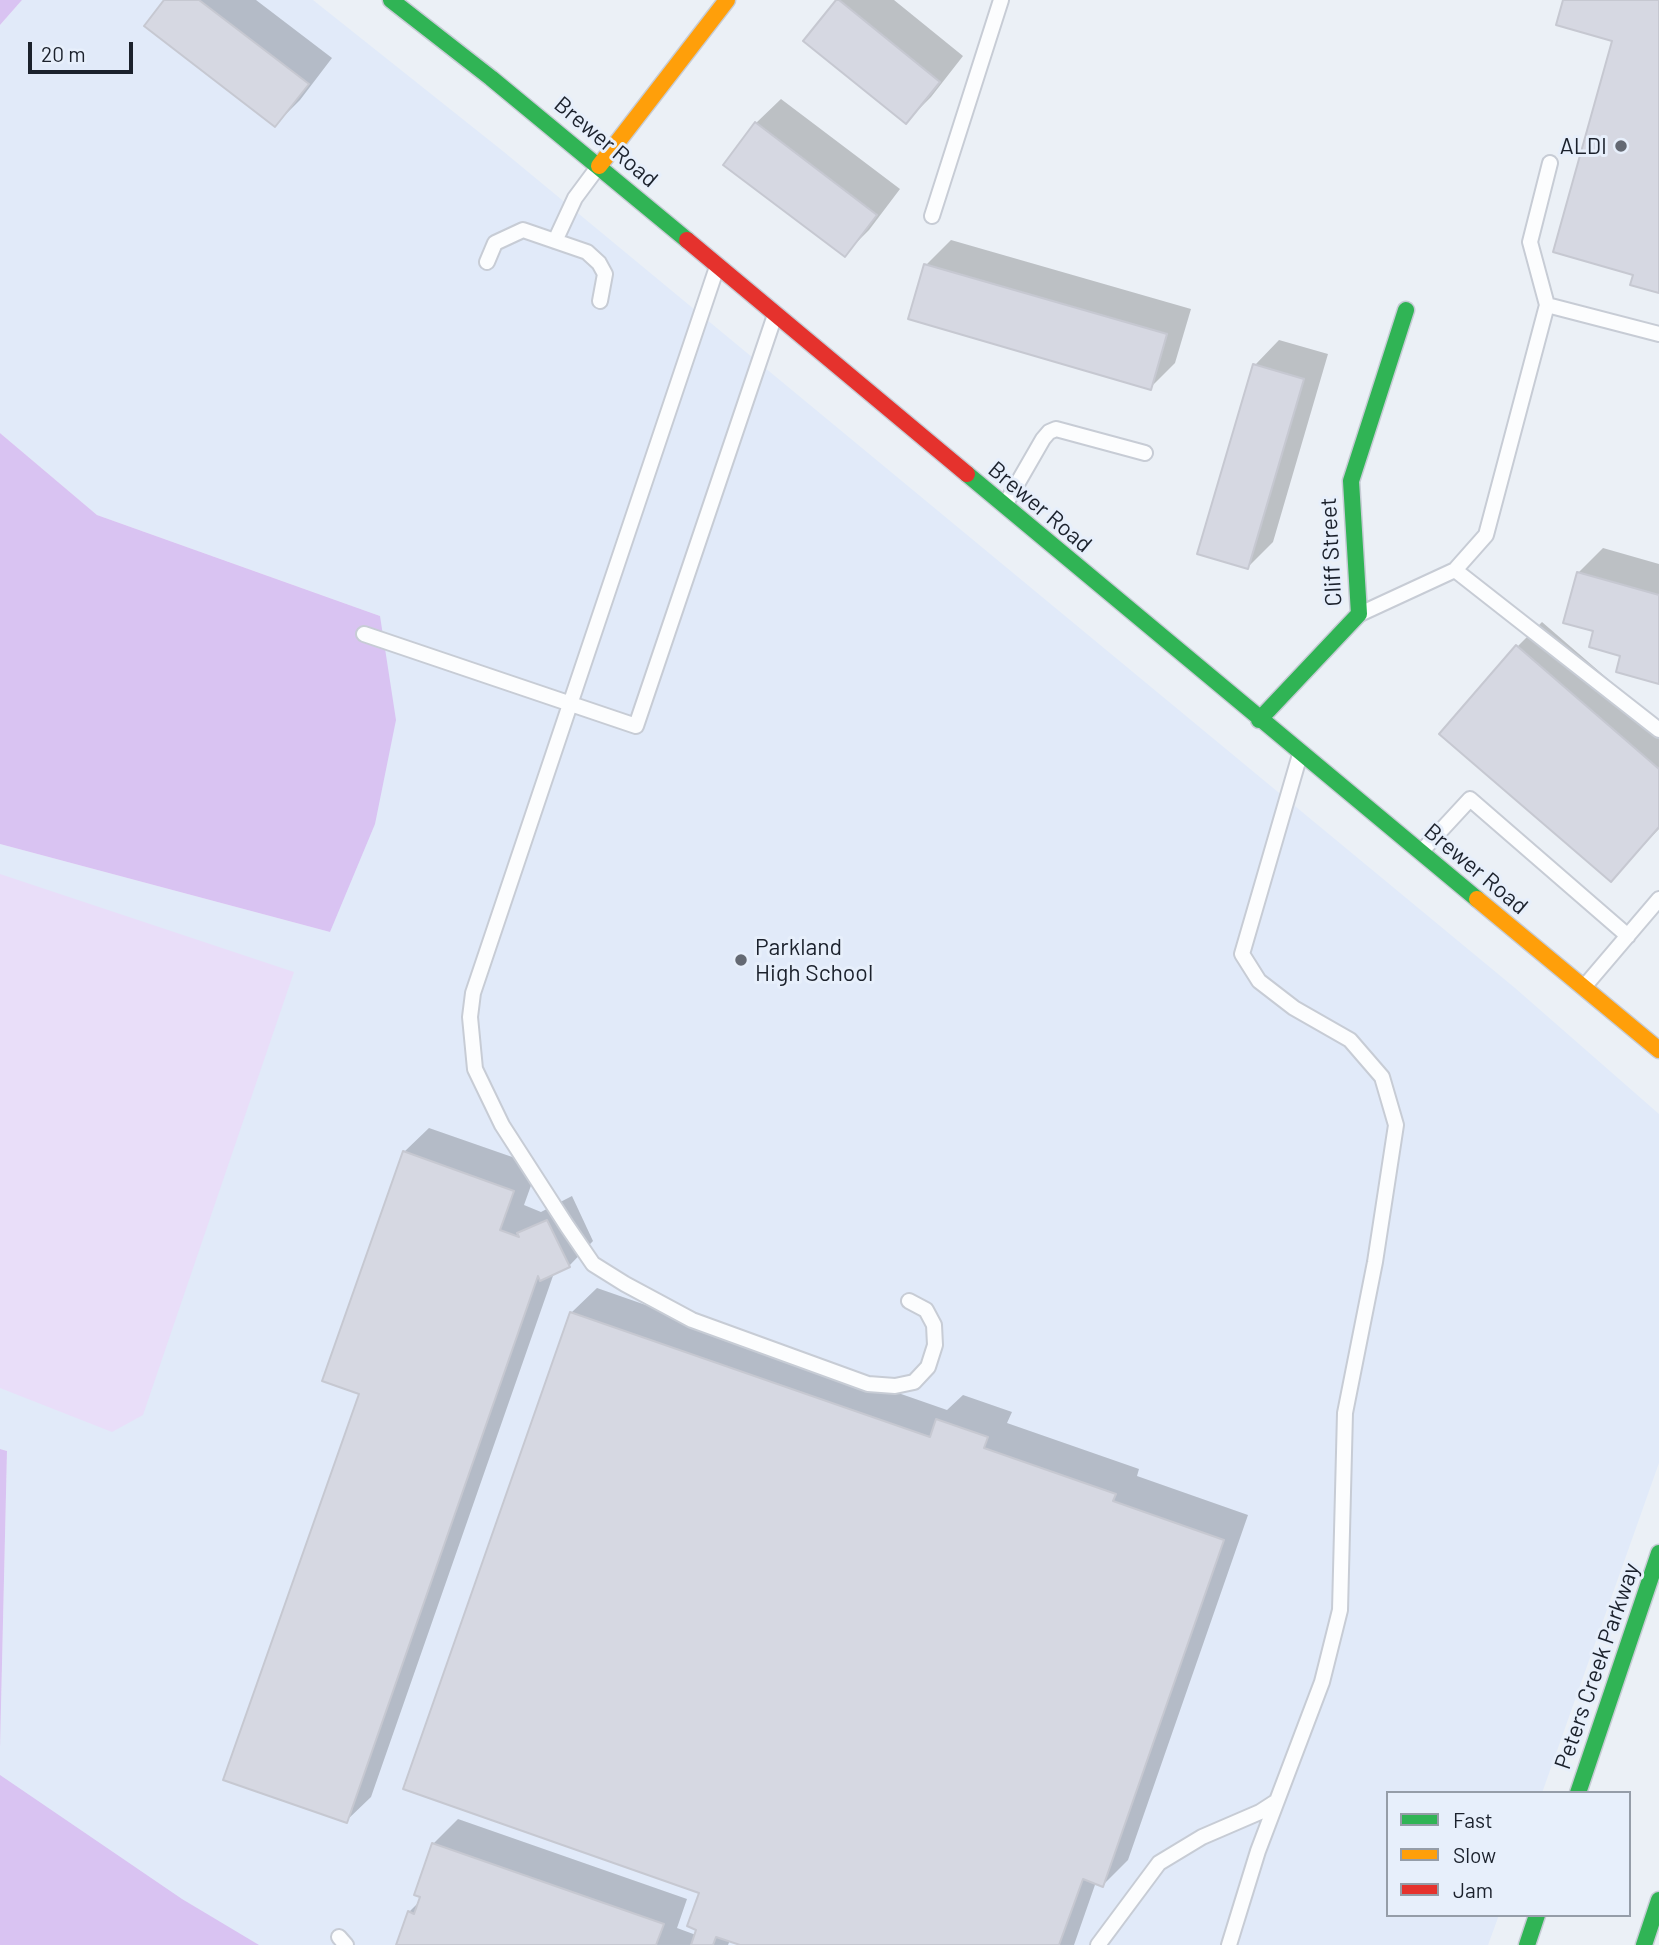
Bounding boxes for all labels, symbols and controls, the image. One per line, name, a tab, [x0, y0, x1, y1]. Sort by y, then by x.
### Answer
scale bar	[32, 28, 136, 72]
text: 20 m	[41, 41, 86, 66]
street label: Brewer Road	[549, 91, 663, 193]
place label: ALDI	[1560, 132, 1607, 160]
marker: ALDI	[1613, 138, 1629, 154]
street label: Brewer Road	[983, 456, 1097, 558]
street label: Cliff Street	[1314, 497, 1348, 607]
street label: Brewer Road	[1419, 818, 1533, 920]
place label: Parkland High School	[755, 933, 873, 987]
marker: Parkland High School	[733, 952, 749, 968]
street label: Peters Creek Parkway	[1549, 1559, 1645, 1773]
legend	[1386, 1791, 1631, 1917]
text: Fast	[1453, 1807, 1493, 1832]
text: Slow	[1453, 1842, 1496, 1867]
text: Jam	[1453, 1877, 1493, 1902]

